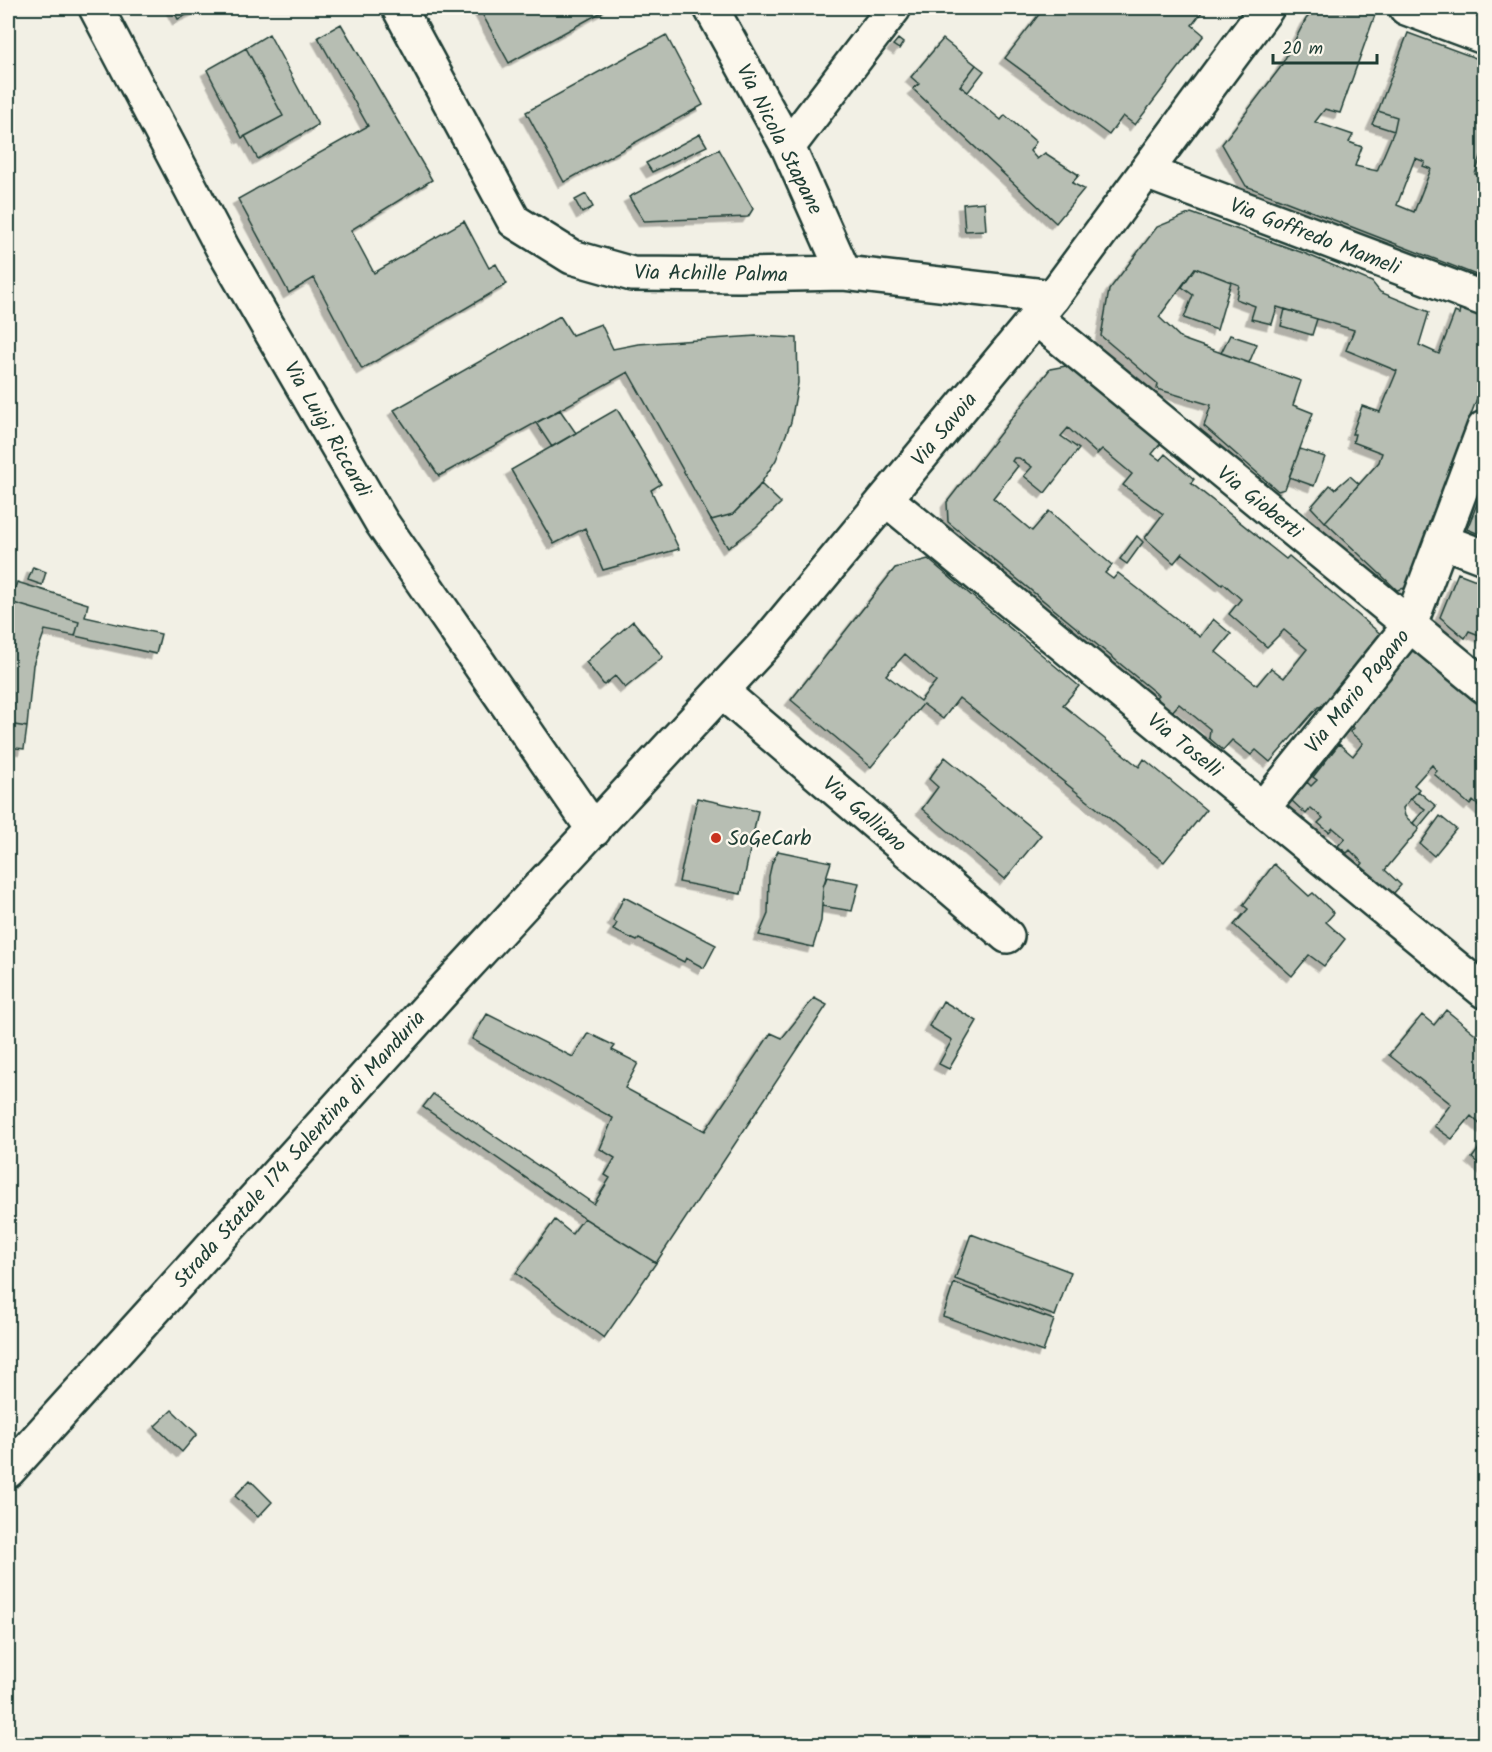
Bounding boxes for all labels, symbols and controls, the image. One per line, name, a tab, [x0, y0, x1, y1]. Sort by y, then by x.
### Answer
scale bar	[1273, 27, 1376, 65]
text: 20 m	[1282, 35, 1323, 64]
street label: Via Nicola Stapane	[726, 58, 831, 221]
street label: Via Goffredo Mameli	[1224, 190, 1405, 285]
street label: Via Achille Palma	[634, 257, 788, 292]
street label: Via Luigi Riccardi	[274, 355, 380, 505]
street label: Via Savoia	[904, 385, 986, 475]
street label: Via Gioberti	[1209, 458, 1310, 549]
street label: Via Mario Pagano	[1297, 622, 1419, 762]
street label: Via Toselli	[1139, 705, 1230, 788]
street label: Via Galliano	[814, 769, 914, 861]
place label: SoGeCarb	[728, 823, 811, 856]
marker: SoGeCarb	[709, 831, 723, 845]
street label: Strada Statale 174 Salentina di Manduria	[166, 1004, 434, 1296]

